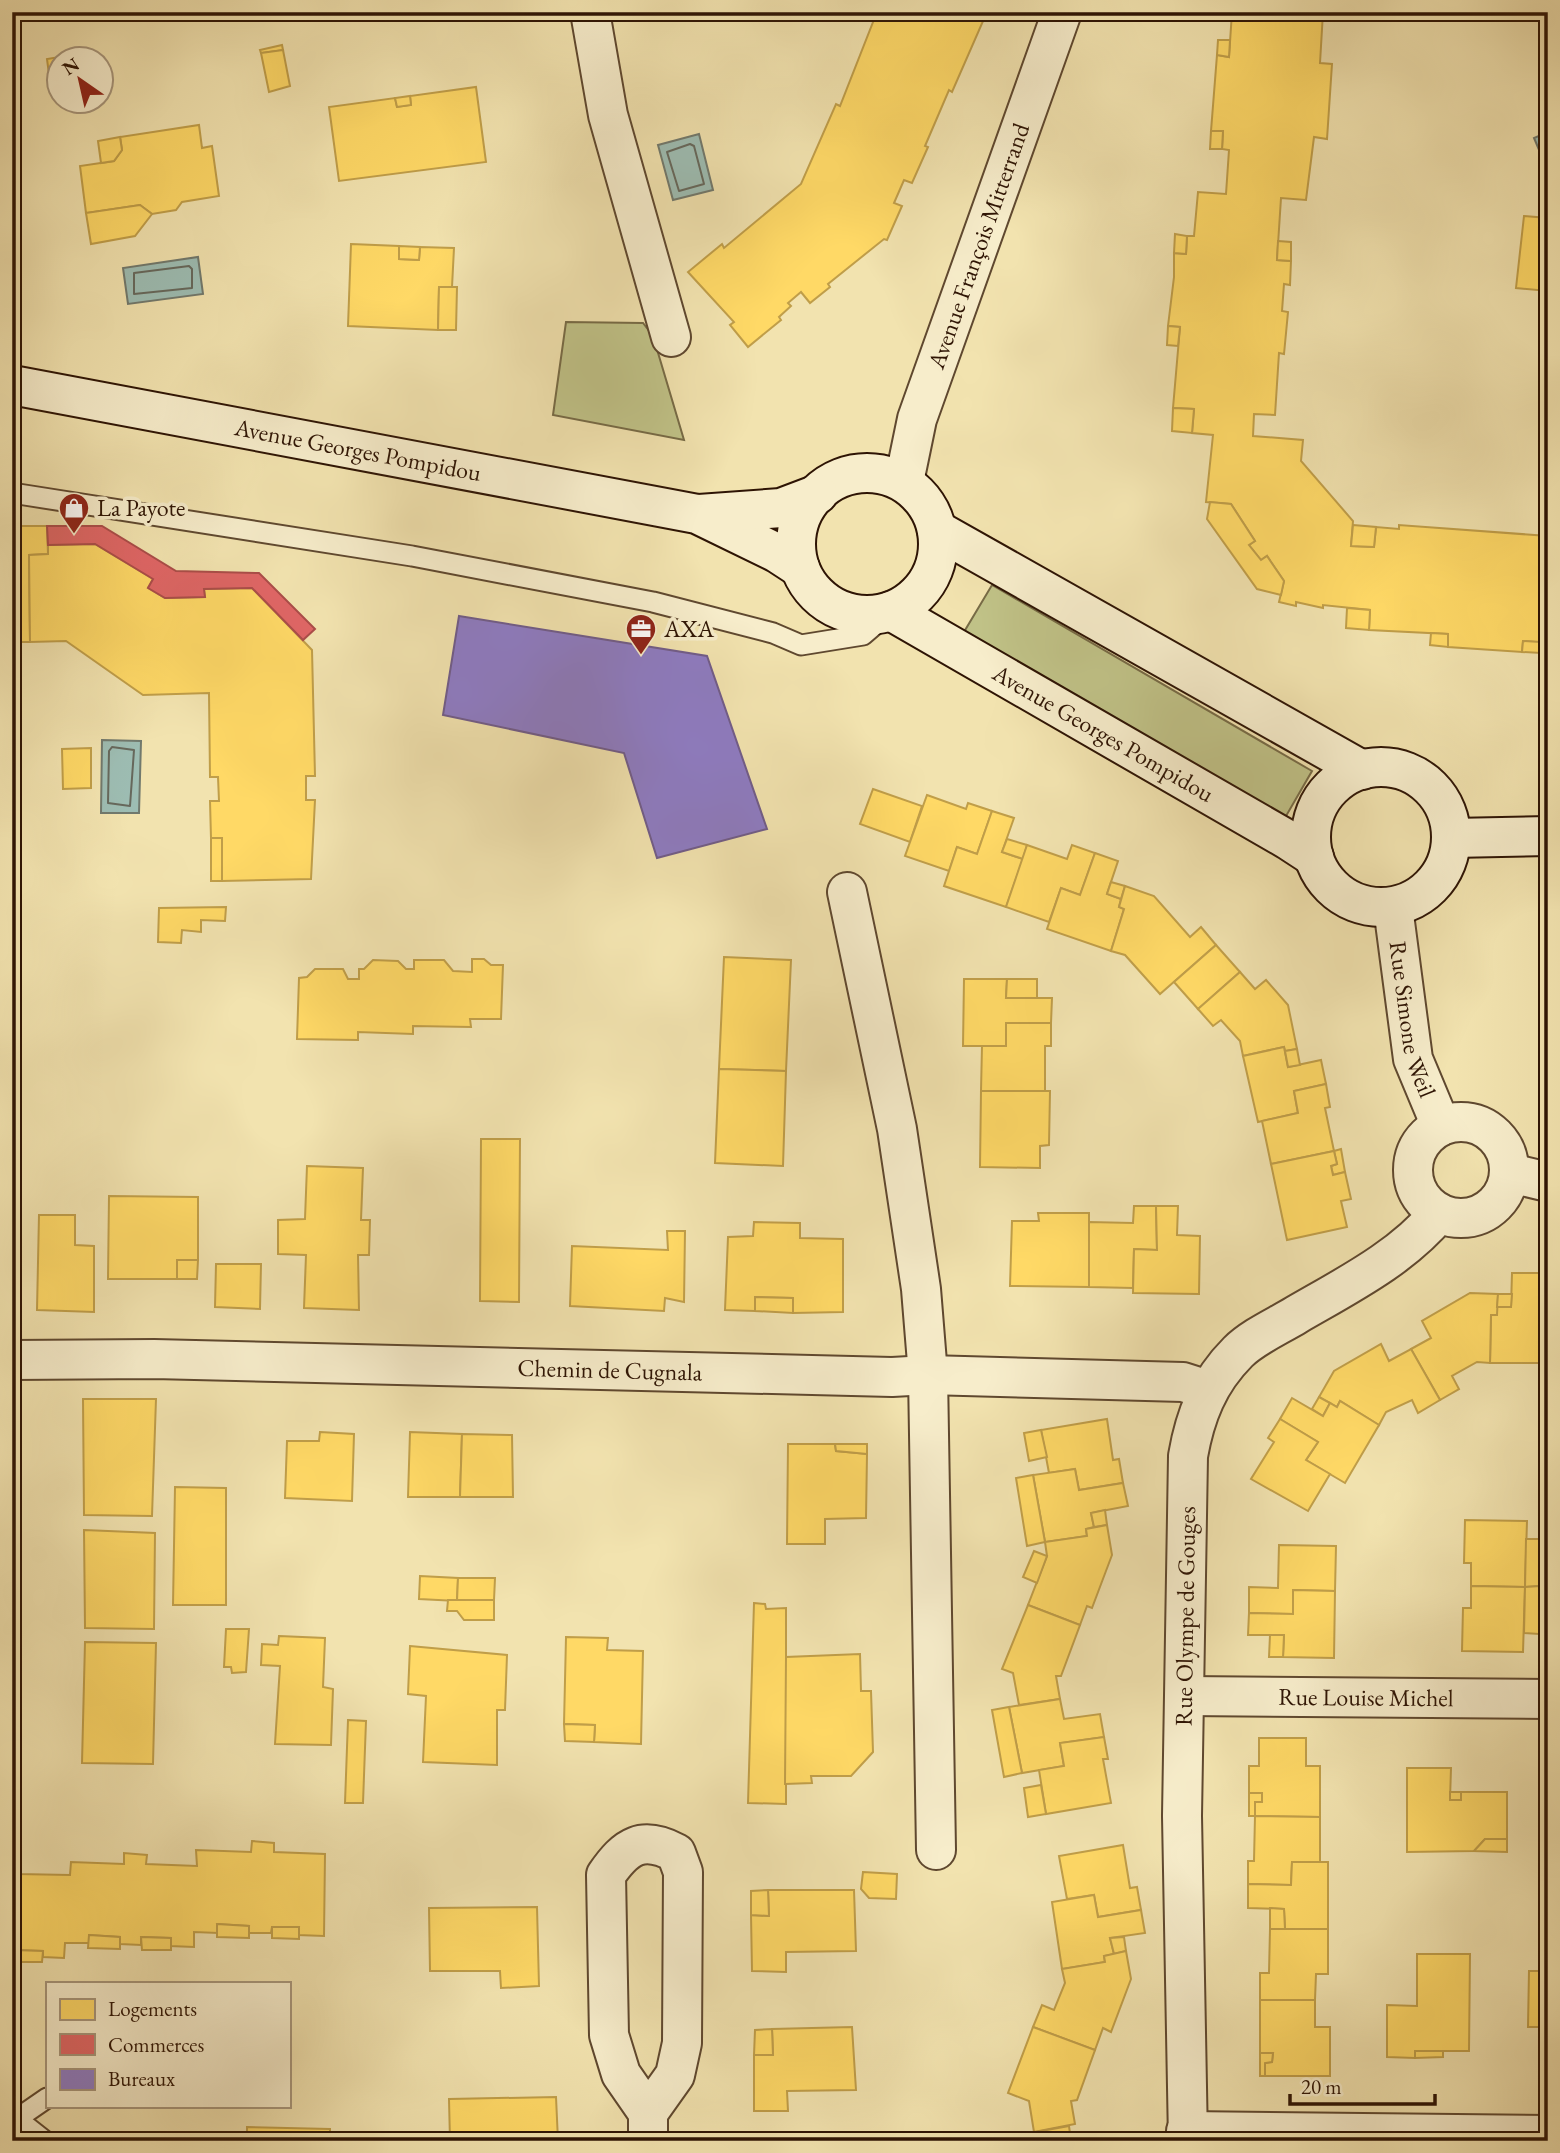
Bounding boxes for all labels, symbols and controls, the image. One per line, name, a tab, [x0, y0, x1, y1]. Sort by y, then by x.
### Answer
north arrow	[46, 46, 116, 116]
text: N	[57, 51, 85, 81]
street label: Avenue François Mitterrand	[920, 118, 1036, 374]
street label: Avenue Georges Pompidou	[231, 411, 484, 488]
shop icon: La Payote	[57, 491, 91, 535]
place label: La Payote	[97, 492, 185, 523]
office icon: AXA	[624, 612, 658, 656]
place label: AXA	[663, 613, 715, 644]
street label: Avenue Georges Pompidou	[986, 656, 1220, 809]
street label: Rue Simone Weil	[1383, 939, 1443, 1102]
street label: Chemin de Cugnala	[517, 1352, 703, 1387]
street label: Rue Olympe de Gouges	[1168, 1506, 1202, 1726]
street label: Rue Louise Michel	[1278, 1681, 1454, 1713]
legend	[46, 1982, 290, 2108]
text: Logements	[108, 1995, 197, 2022]
text: Commerces	[108, 2031, 205, 2058]
scale bar	[1290, 2062, 1436, 2106]
text: Bureaux	[108, 2065, 175, 2092]
text: 20 m	[1301, 2073, 1342, 2100]

